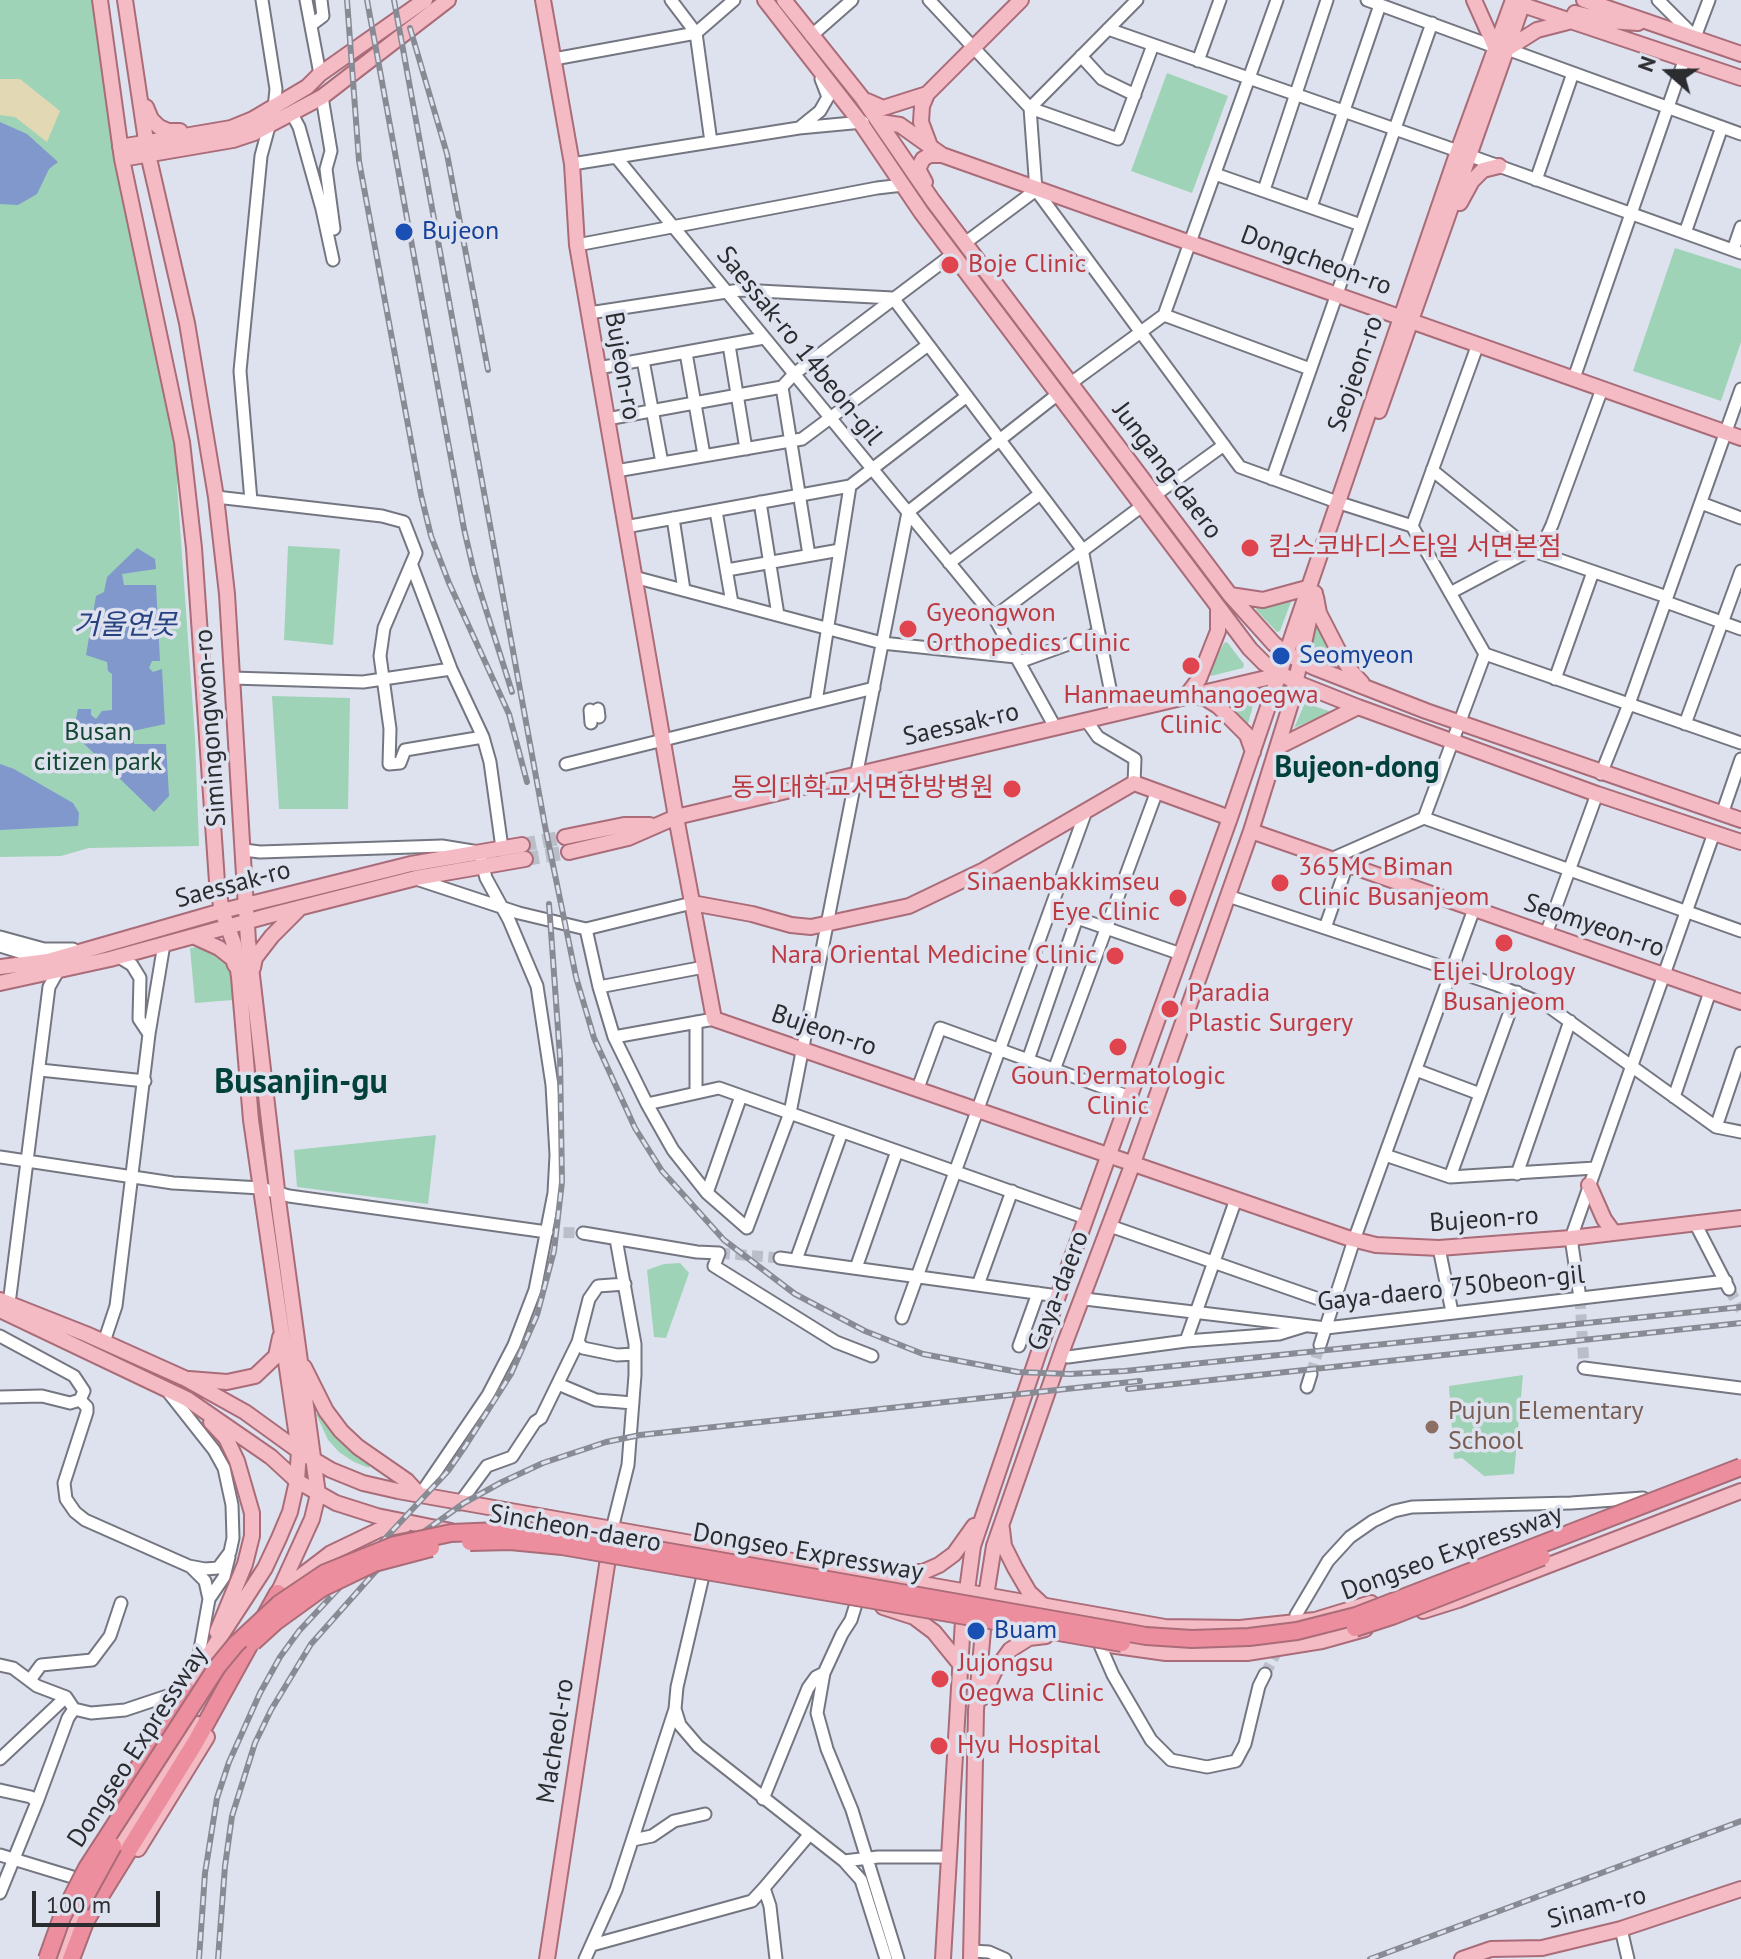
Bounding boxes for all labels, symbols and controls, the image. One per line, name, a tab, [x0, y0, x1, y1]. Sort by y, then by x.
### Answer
north arrow	[1629, 32, 1709, 112]
text: N	[1631, 52, 1662, 75]
place label: Bujeon	[422, 216, 499, 248]
street label: Dongcheon-ro	[1236, 219, 1396, 303]
marker: Bujeon	[393, 221, 415, 243]
street label: Saessak-ro 14beon-gil	[709, 240, 889, 452]
place label: Boje Clinic	[968, 249, 1087, 281]
marker: Boje Clinic	[939, 254, 961, 276]
street label: Bujeon-ro	[597, 309, 647, 423]
street label: Seojeon-ro	[1322, 312, 1390, 436]
street label: Jungang-daero	[1105, 396, 1229, 546]
place label: 킴스코바디스타일 서면본점	[1268, 532, 1562, 564]
marker: 킴스코바디스타일 서면본점	[1239, 537, 1261, 559]
place label: Gyeongwon Orthopedics Clinic	[926, 598, 1131, 660]
water label: 거울연못	[73, 609, 177, 643]
marker: Gyeongwon Orthopedics Clinic	[897, 618, 919, 640]
street label: Simingongwon-ro	[189, 628, 233, 828]
place label: Seomyeon	[1299, 640, 1414, 672]
marker: Seomyeon	[1270, 645, 1292, 667]
marker: Hanmaeumhangoegwa Clinic	[1180, 655, 1202, 677]
place label: Hanmaeumhangoegwa Clinic	[1063, 680, 1319, 742]
street label: Saessak-ro	[900, 697, 1022, 753]
park label: Busan citizen park	[34, 717, 162, 778]
district label: Bujeon-dong	[1275, 750, 1439, 786]
place label: 동의대학교서면한방병원	[731, 773, 994, 805]
marker: 동의대학교서면한방병원	[1001, 778, 1023, 800]
place label: 365MC Biman Clinic Busanjeom	[1298, 852, 1489, 914]
street label: Saessak-ro	[172, 855, 294, 915]
place label: Sinaenbakkimseu Eye Clinic	[967, 867, 1160, 928]
marker: 365MC Biman Clinic Busanjeom	[1269, 872, 1291, 894]
marker: Sinaenbakkimseu Eye Clinic	[1167, 887, 1189, 909]
street label: Seomyeon-ro	[1520, 887, 1668, 965]
marker: Eljei Urology Busanjeom	[1493, 932, 1515, 954]
place label: Nara Oriental Medicine Clinic	[771, 940, 1097, 972]
marker: Nara Oriental Medicine Clinic	[1104, 945, 1126, 967]
place label: Eljei Urology Busanjeom	[1433, 957, 1575, 1018]
place label: Paradia Plastic Surgery	[1188, 978, 1353, 1040]
street label: Bujeon-ro	[767, 998, 881, 1064]
marker: Paradia Plastic Surgery	[1159, 998, 1181, 1020]
marker: Goun Dermatologic Clinic	[1107, 1036, 1129, 1058]
place label: Goun Dermatologic Clinic	[1011, 1061, 1225, 1122]
district label: Busanjin-gu	[214, 1063, 388, 1103]
street label: Bujeon-ro	[1428, 1201, 1540, 1239]
street label: Gaya-daero	[1022, 1227, 1096, 1355]
street label: Gaya-daero 750beon-gil	[1316, 1259, 1586, 1319]
place label: Pujun Elementary School	[1448, 1396, 1644, 1458]
marker: Pujun Elementary School	[1423, 1418, 1441, 1436]
street label: Dongseo Expressway	[1337, 1498, 1567, 1608]
street label: Sincheon-daero	[486, 1499, 664, 1559]
street label: Dongseo Expressway	[690, 1517, 926, 1589]
place label: Buam	[994, 1615, 1057, 1647]
marker: Buam	[965, 1620, 987, 1642]
street label: Dongseo Expressway	[61, 1641, 215, 1853]
place label: Jujongsu Oegwa Clinic	[958, 1648, 1104, 1710]
marker: Jujongsu Oegwa Clinic	[929, 1668, 951, 1690]
street label: Macheol-ro	[531, 1676, 581, 1806]
place label: Hyu Hospital	[957, 1730, 1100, 1762]
marker: Hyu Hospital	[928, 1735, 950, 1757]
scale bar	[36, 1875, 164, 1925]
street label: Sinam-ro	[1544, 1880, 1650, 1936]
text: 100 m	[46, 1889, 111, 1920]

